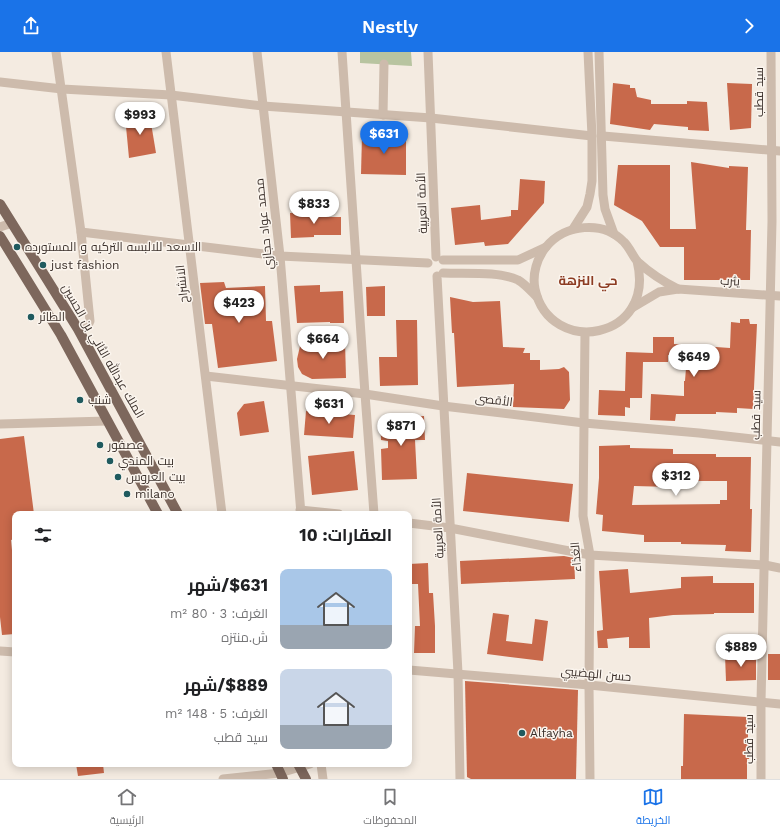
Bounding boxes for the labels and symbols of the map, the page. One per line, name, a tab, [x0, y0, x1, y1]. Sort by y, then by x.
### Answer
street label: سيد قطب	[752, 67, 766, 117]
pin: $993	[116, 102, 164, 136]
pin: $631	[360, 121, 408, 155]
street label: الأمة العربية	[414, 172, 430, 234]
street label: محمد عواد حجازي	[252, 177, 279, 271]
pin: $833	[290, 191, 338, 225]
place label: الاسعد للالبسه التركيه و المستورده	[25, 240, 201, 254]
marker: الاسعد للالبسه التركيه و المستورده	[12, 242, 22, 252]
place label: just fashion	[50, 258, 120, 272]
marker: just fashion	[38, 260, 48, 270]
street label: الانشراح	[173, 264, 192, 304]
district label: حي النزهة	[558, 273, 618, 292]
street label: يثرب	[720, 273, 741, 289]
street label: الملك عبدالله الثاني بن الحسين	[56, 281, 148, 422]
pin: $423	[215, 290, 263, 324]
place label: الطائر	[38, 310, 65, 324]
marker: الطائر	[26, 312, 36, 322]
pin: $664	[299, 326, 347, 360]
pin: $649	[670, 344, 718, 378]
street label: سيد قطب	[749, 390, 763, 440]
pin: $631	[305, 391, 353, 425]
street label: الأقصى	[474, 391, 514, 409]
place label: شنب	[88, 393, 111, 407]
marker: شنب	[75, 395, 85, 405]
pin: $871	[377, 413, 425, 447]
place label: عصفور	[107, 438, 143, 452]
marker: عصفور	[95, 440, 105, 450]
place label: بيت المندي	[118, 454, 174, 471]
marker: بيت المندي	[105, 456, 115, 466]
pin: $312	[652, 463, 700, 497]
place label: بيت العروس	[126, 470, 185, 484]
marker: بيت العروس	[113, 472, 123, 482]
place label: milano	[135, 487, 175, 501]
marker: milano	[122, 489, 132, 499]
street label: الأمة العربية	[429, 497, 447, 559]
street label: الغذاء	[568, 541, 584, 573]
pin: $889	[717, 634, 765, 668]
street label: حسن الهضيبي	[560, 664, 632, 687]
street label: سيد قطب	[742, 714, 756, 764]
place label: Alfayha	[530, 726, 573, 740]
marker: Alfayha	[517, 728, 527, 738]

